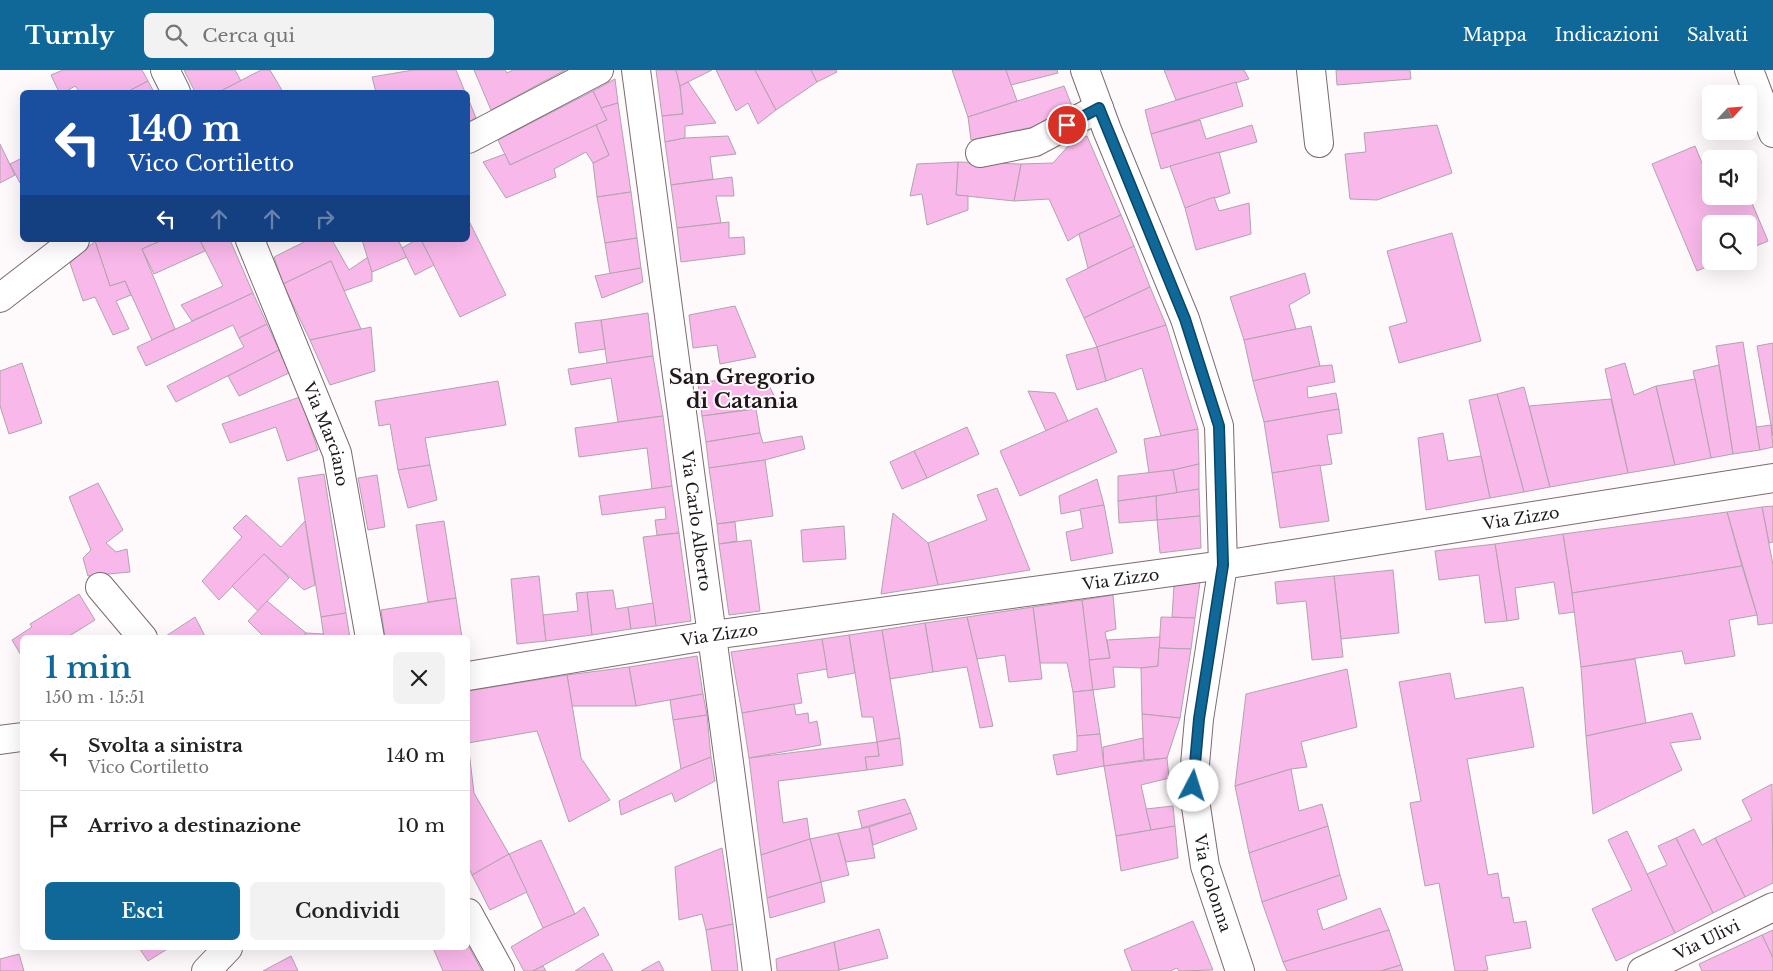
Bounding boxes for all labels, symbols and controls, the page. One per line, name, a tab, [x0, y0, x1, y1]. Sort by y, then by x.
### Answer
search box	[144, 13, 494, 58]
text: Turnly	[25, 21, 114, 50]
icon: search	[162, 21, 190, 49]
text: Cerca qui	[202, 24, 295, 47]
text: Mappa	[1463, 24, 1527, 46]
text: Indicazioni	[1555, 24, 1659, 46]
text: Salvati	[1687, 24, 1748, 46]
north arrow	[1702, 85, 1758, 140]
map controls	[1702, 85, 1757, 270]
pin	[1046, 104, 1088, 146]
text: 140 m	[128, 107, 241, 150]
icon: left	[45, 110, 110, 175]
icon: arrive	[1053, 111, 1081, 139]
text: Vico Cortiletto	[128, 150, 294, 177]
button: sound	[1702, 150, 1757, 205]
icon: left	[152, 205, 180, 233]
icon: ahead	[205, 205, 233, 233]
icon: ahead	[258, 205, 286, 233]
icon: right	[311, 205, 339, 233]
button: search	[1702, 215, 1757, 270]
district label: San Gregorio di Catania	[669, 364, 815, 414]
street label: Via Marciano	[299, 378, 353, 488]
street label: Via Carlo Alberto	[677, 448, 716, 592]
street label: Via Zizzo	[1480, 502, 1561, 534]
street label: Via Zizzo	[1080, 564, 1160, 594]
street label: Via Zizzo	[679, 619, 759, 650]
text: 1 min	[45, 649, 131, 686]
button: close	[393, 652, 445, 704]
text: 150 m · 15:51	[45, 687, 145, 707]
text: Svolta a sinistra	[88, 734, 243, 757]
icon: left	[45, 742, 73, 770]
text: 140 m	[386, 744, 445, 767]
text: Vico Cortiletto	[88, 757, 209, 777]
position arrow	[1166, 759, 1218, 811]
icon: arrive	[45, 812, 73, 840]
text: Arrivo a destinazione	[88, 814, 301, 837]
text: 10 m	[397, 814, 445, 837]
street label: Via Colonna	[1190, 832, 1236, 935]
button: Esci	[45, 882, 240, 940]
button: Condividi	[250, 882, 445, 940]
street label: Via Ulivi	[1670, 915, 1743, 964]

